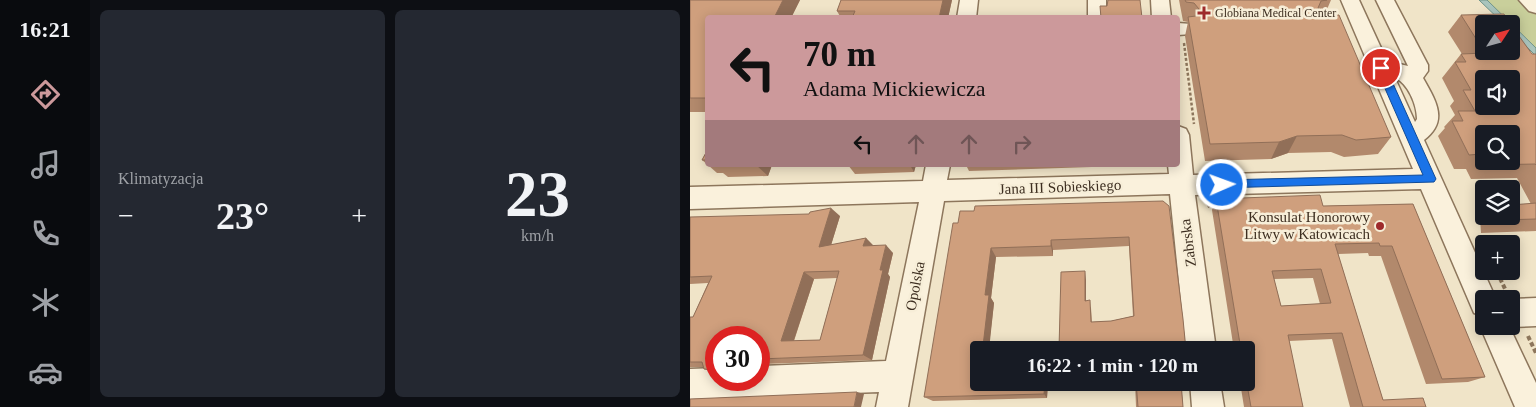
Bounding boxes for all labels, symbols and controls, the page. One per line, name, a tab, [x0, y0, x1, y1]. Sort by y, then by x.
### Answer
marker: Globiana Medical Center	[1197, 6, 1211, 20]
place label: Globiana Medical Center	[1215, 6, 1336, 20]
north arrow	[1475, 15, 1520, 60]
map controls	[1475, 15, 1520, 335]
text: 16:21	[19, 17, 71, 42]
icon: left	[720, 35, 785, 100]
text: 70 m	[803, 35, 876, 74]
pin	[1360, 47, 1402, 89]
icon: arrive	[1367, 54, 1395, 82]
button: sound	[1475, 70, 1520, 115]
text: Adama Mickiewicza	[803, 76, 986, 101]
icon: directions	[28, 77, 63, 112]
button: search	[1475, 125, 1520, 170]
icon: left	[849, 130, 877, 158]
icon: ahead	[902, 130, 930, 158]
icon: ahead	[955, 130, 983, 158]
icon: right	[1008, 130, 1036, 158]
icon: music	[28, 147, 63, 182]
text: 23	[505, 158, 570, 230]
position arrow	[1195, 158, 1247, 210]
text: Klimatyzacja	[118, 170, 203, 187]
street label: Jana III Sobieskiego	[999, 177, 1121, 197]
button: layers	[1475, 180, 1520, 225]
text: 23°	[216, 195, 269, 237]
text: −	[118, 200, 134, 231]
text: +	[351, 200, 367, 231]
place label: Konsulat Honorowy Litwy w Katowicach	[1244, 209, 1370, 242]
icon: phone	[28, 216, 63, 251]
street label: Zabrska	[1177, 218, 1199, 268]
marker: Konsulat Honorowy Litwy w Katowicach	[1374, 220, 1386, 232]
text: km/h	[521, 227, 554, 244]
button: +	[1475, 235, 1520, 280]
street label: Opolska	[902, 260, 928, 312]
icon: climate	[28, 285, 63, 320]
button: −	[1475, 290, 1520, 335]
speed limit sign: 30	[705, 326, 770, 391]
icon: car	[28, 355, 63, 390]
text: 16:22 · 1 min · 120 m	[1027, 355, 1198, 376]

